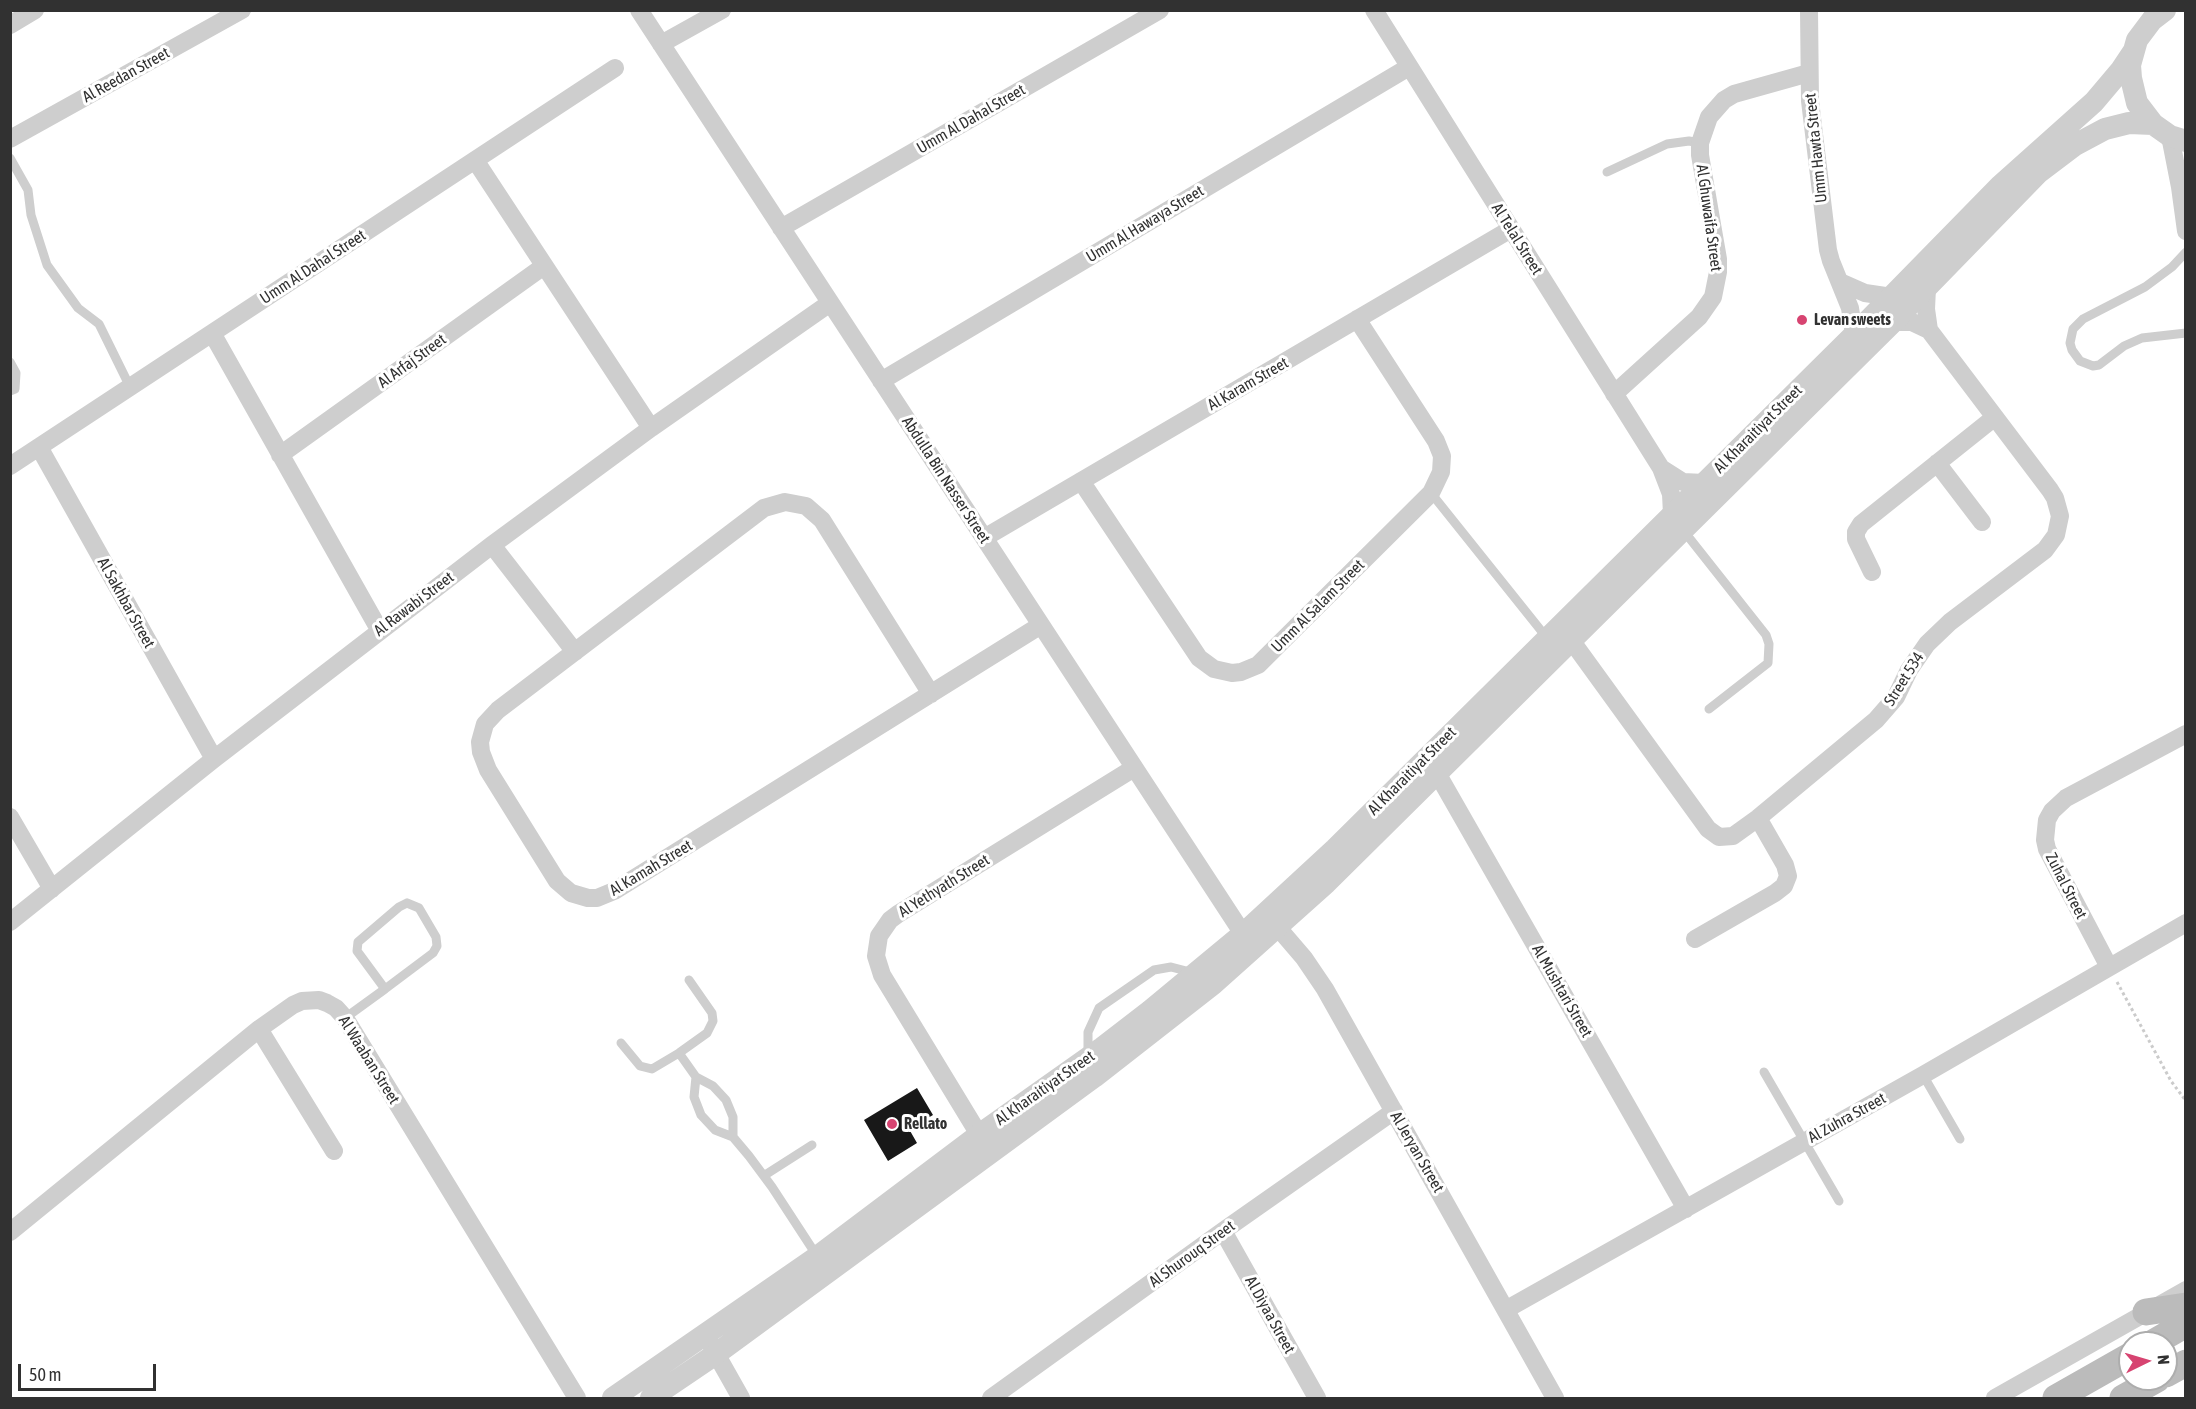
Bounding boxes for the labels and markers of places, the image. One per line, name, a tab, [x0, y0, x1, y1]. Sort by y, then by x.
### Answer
place label: Levan sweets	[1814, 310, 1891, 330]
marker: Levan sweets	[1795, 313, 1809, 327]
place label: Rellato	[904, 1114, 947, 1134]
marker: Rellato	[885, 1117, 899, 1131]

